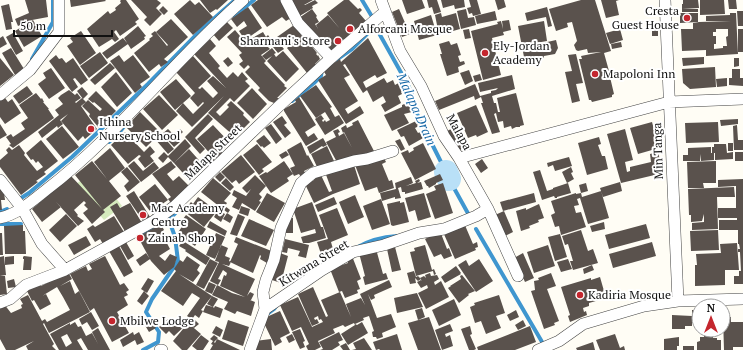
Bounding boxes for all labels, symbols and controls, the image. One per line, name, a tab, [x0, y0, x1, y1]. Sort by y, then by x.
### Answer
place label: Cresta Guest House	[612, 3, 679, 32]
scale bar	[14, 12, 112, 38]
marker: Cresta Guest House	[682, 13, 692, 23]
text: 50 m	[20, 18, 47, 33]
place label: Alforcani Mosque	[358, 21, 452, 36]
marker: Alforcani Mosque	[345, 24, 355, 34]
place label: Sharmani's Store	[240, 33, 330, 48]
marker: Sharmani's Store	[333, 36, 343, 46]
place label: Ely-Jordan Academy	[493, 38, 550, 67]
marker: Ely-Jordan Academy	[480, 48, 490, 58]
place label: Mapoloni Inn	[603, 66, 675, 81]
water label: Malapa Drain	[393, 69, 441, 148]
marker: Mapoloni Inn	[590, 69, 600, 79]
street label: Malapa	[443, 111, 475, 152]
place label: Ithina Nursery School	[99, 114, 181, 143]
street label: Malapa Street	[181, 120, 245, 183]
street label: Min Tanga	[649, 122, 666, 180]
marker: Ithina Nursery School	[86, 124, 96, 134]
place label: Mac Academy Centre	[151, 200, 225, 229]
marker: Mac Academy Centre	[138, 210, 148, 220]
place label: Zainab Shop	[148, 230, 215, 245]
marker: Zainab Shop	[135, 233, 145, 243]
street label: Kitwana Street	[276, 236, 352, 289]
place label: Kadiria Mosque	[588, 287, 671, 302]
marker: Kadiria Mosque	[575, 290, 585, 300]
north arrow	[691, 298, 731, 338]
text: N	[707, 301, 716, 315]
place label: Mbilwe Lodge	[120, 313, 194, 328]
marker: Mbilwe Lodge	[107, 316, 117, 326]

